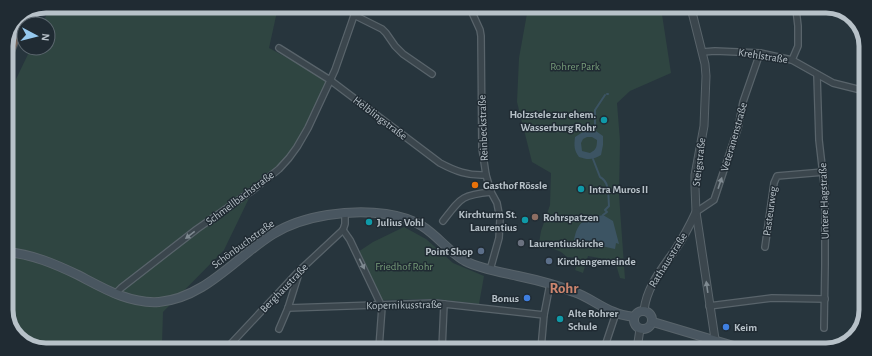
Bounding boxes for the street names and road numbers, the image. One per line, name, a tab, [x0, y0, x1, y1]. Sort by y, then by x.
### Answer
street label: Krehlstraße	[737, 47, 789, 65]
street label: Helblingstraße	[351, 94, 409, 142]
street label: Reinbeckstraße	[476, 95, 490, 161]
street label: Veteranenstraße	[719, 101, 749, 173]
street label: Steigstraße	[691, 137, 707, 187]
street label: Untere Hagstraße	[817, 163, 831, 239]
street label: Schmellbachstraße	[204, 169, 276, 227]
street label: Pasteurweg	[761, 185, 779, 236]
street label: Schönbuchstraße	[210, 218, 276, 270]
street label: Rathausstraße	[647, 231, 689, 289]
street label: Berghaustraße	[258, 261, 310, 315]
street label: Kopernikusstraße	[366, 299, 442, 311]

